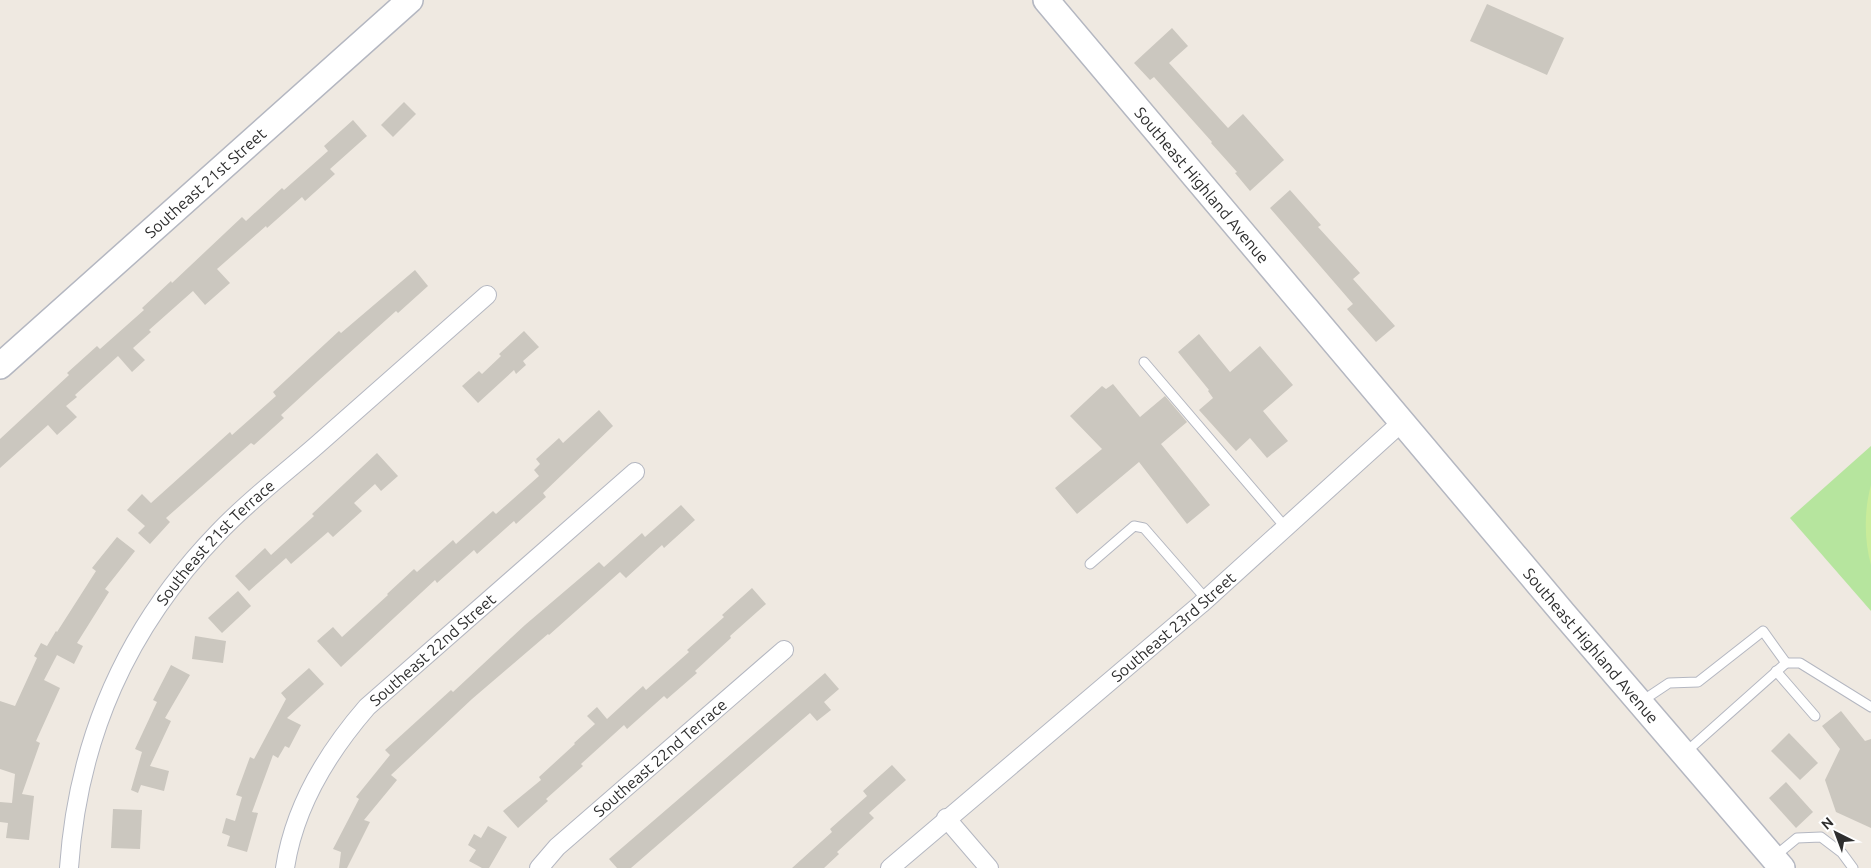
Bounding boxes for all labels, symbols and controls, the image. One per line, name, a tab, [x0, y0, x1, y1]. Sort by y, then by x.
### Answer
street label: Southeast Highland Avenue	[1131, 103, 1273, 267]
street label: Southeast 21st Street	[141, 124, 270, 242]
street label: Southeast 21st Terrace	[153, 476, 278, 608]
street label: Southeast Highland Avenue	[1520, 564, 1663, 727]
street label: Southeast 23rd Street	[1107, 568, 1240, 685]
street label: Southeast 22nd Street	[366, 589, 500, 710]
street label: Southeast 22nd Terrace	[590, 695, 730, 820]
north arrow	[1811, 808, 1861, 858]
text: N	[1818, 814, 1837, 833]

